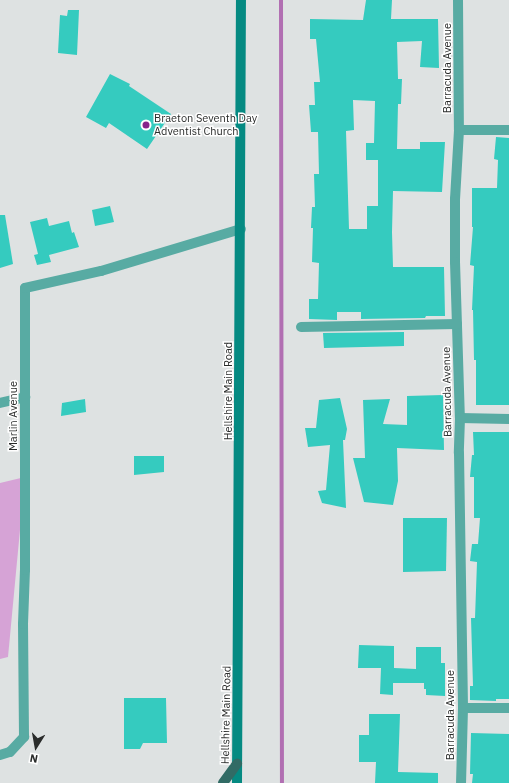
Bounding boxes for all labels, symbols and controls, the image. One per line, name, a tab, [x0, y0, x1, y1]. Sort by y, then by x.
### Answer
street label: Barracuda Avenue	[440, 23, 454, 113]
place label: Braeton Seventh Day Adventist Church	[154, 112, 257, 138]
marker: Braeton Seventh Day Adventist Church	[141, 120, 151, 130]
street label: Hellshire Main Road	[221, 342, 235, 440]
street label: Barracuda Avenue	[440, 347, 454, 437]
street label: Marlin Avenue	[6, 381, 20, 451]
street label: Hellshire Main Road	[219, 666, 233, 764]
street label: Barracuda Avenue	[443, 670, 457, 760]
north arrow	[16, 727, 56, 767]
text: N	[28, 751, 39, 766]

